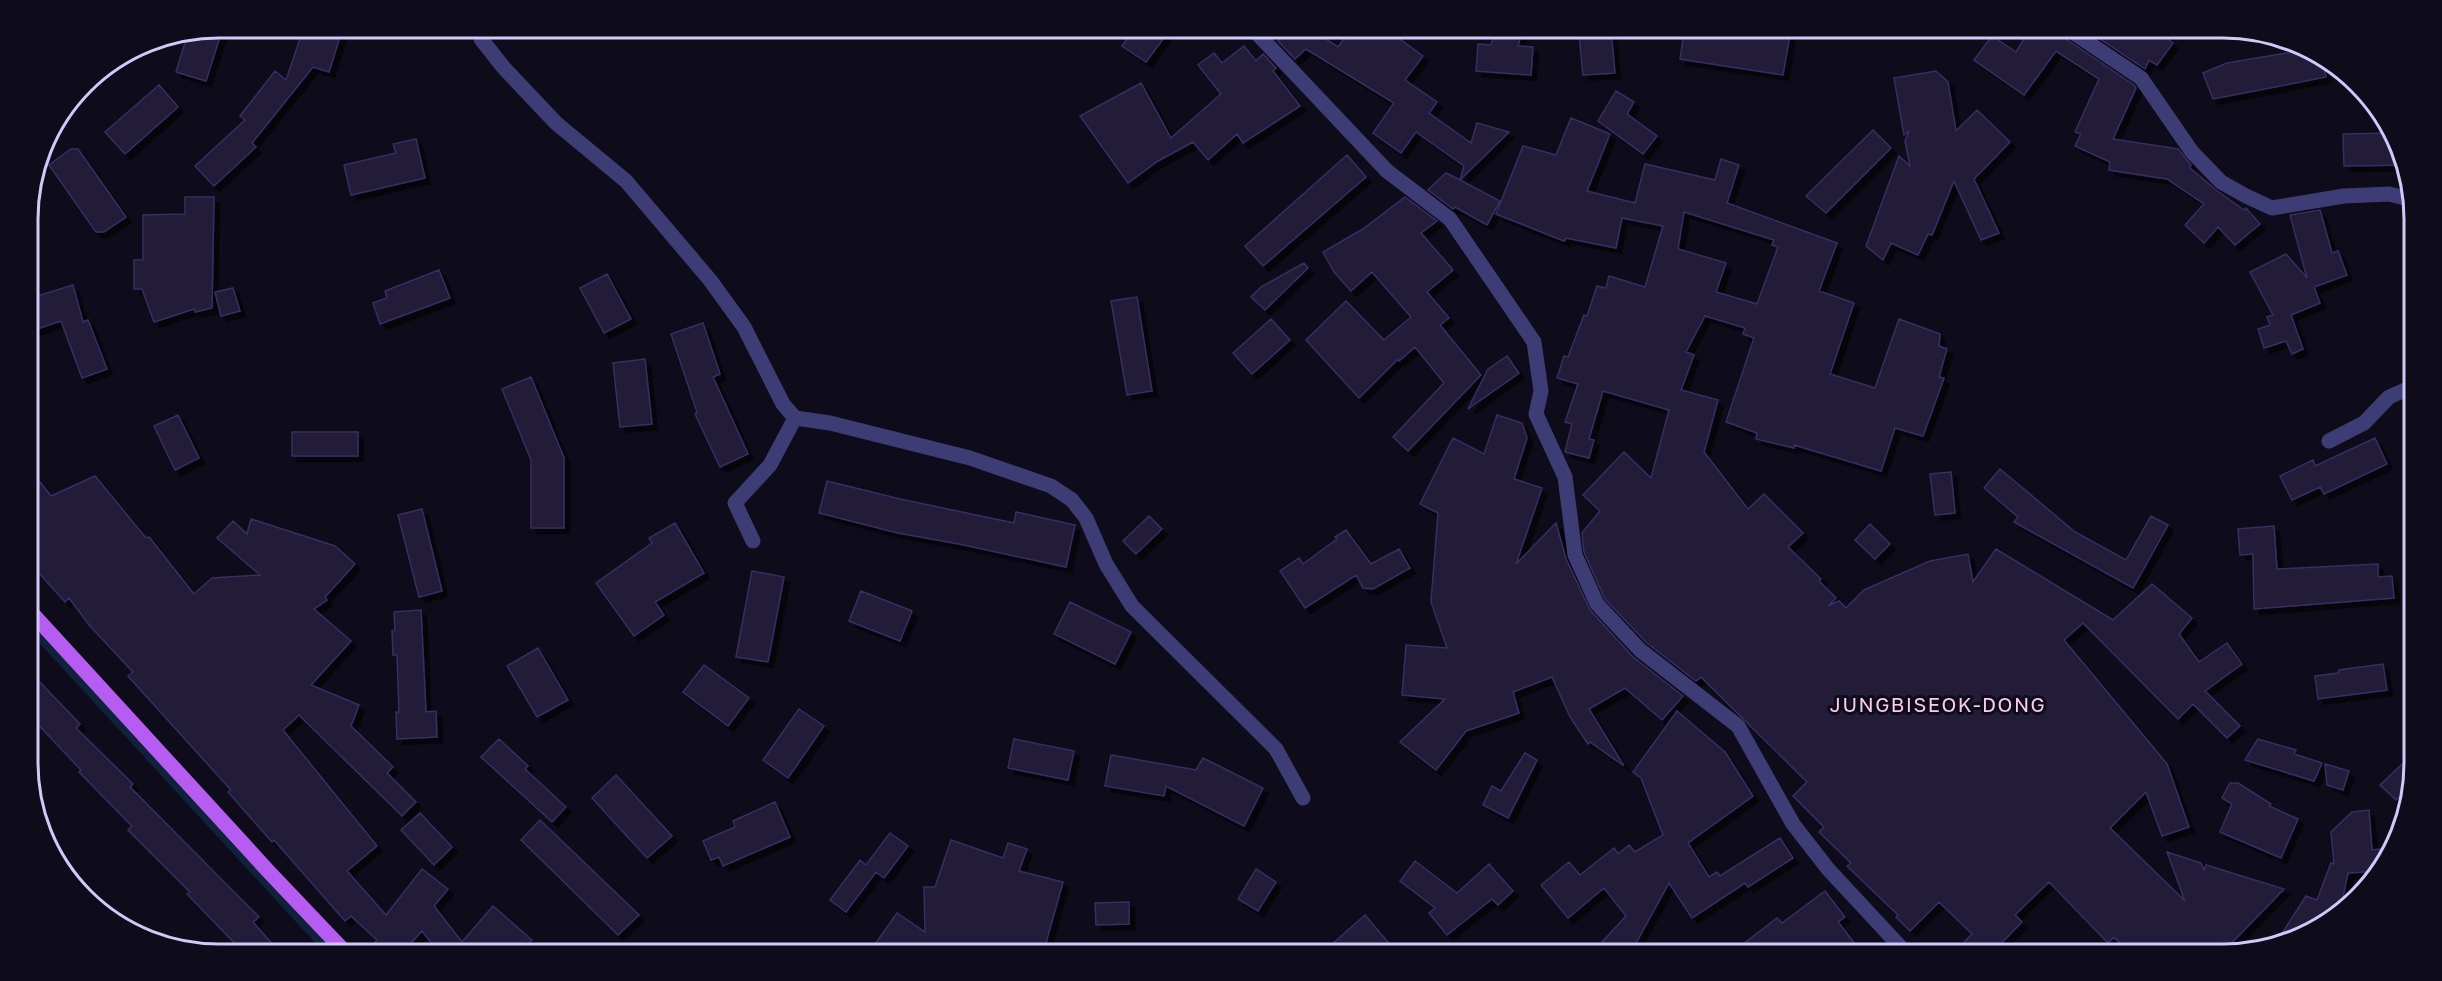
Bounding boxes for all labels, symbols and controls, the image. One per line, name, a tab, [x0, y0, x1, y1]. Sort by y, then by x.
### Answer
district label: JUNGBISEOK-DONG	[1830, 692, 2046, 716]

